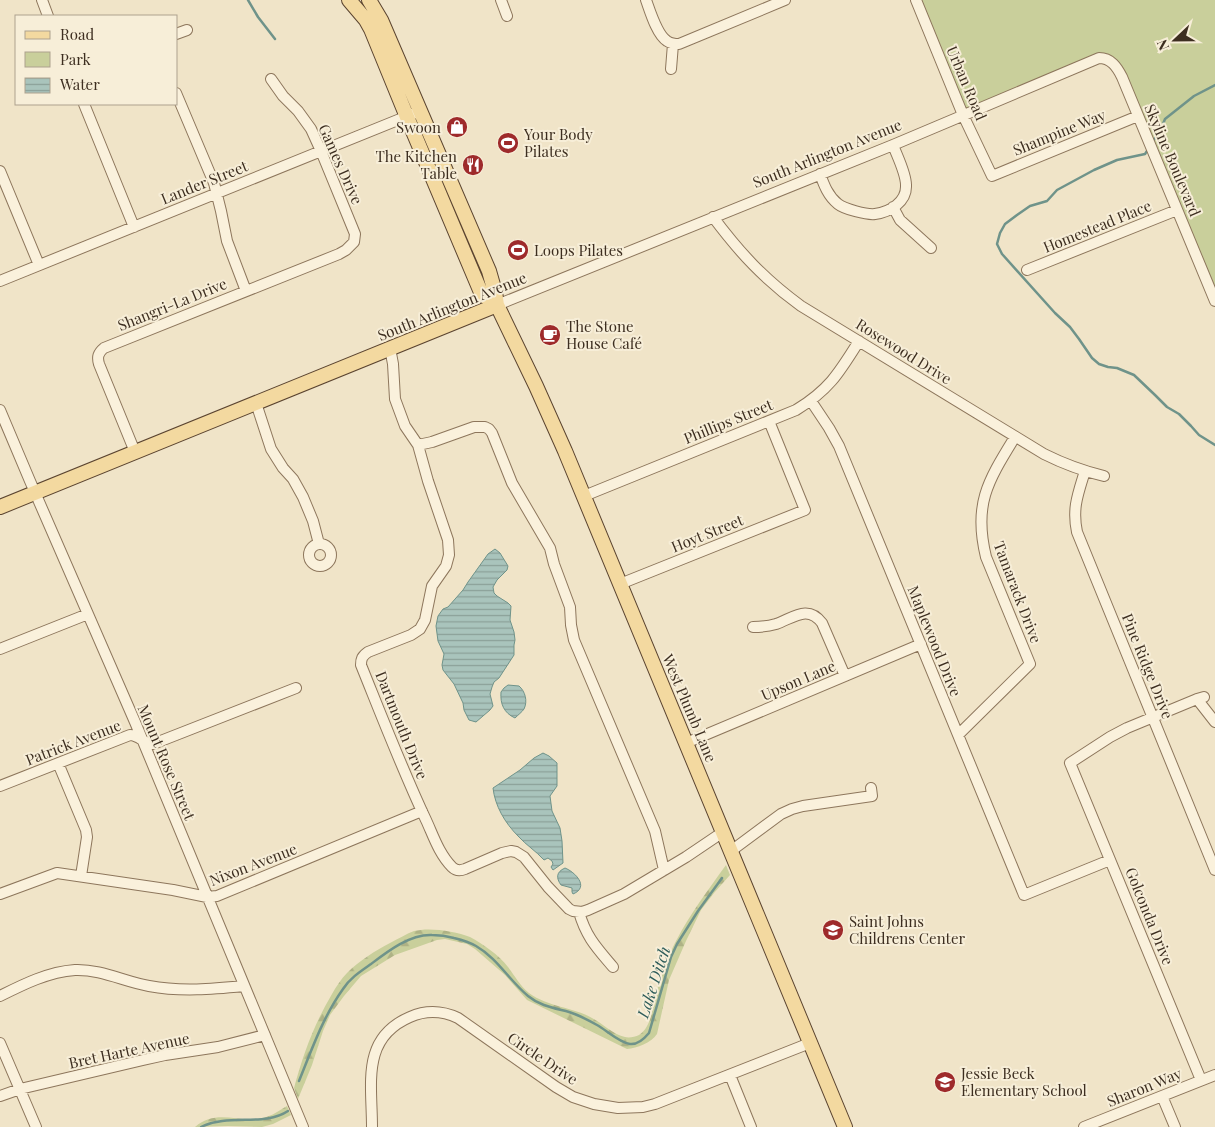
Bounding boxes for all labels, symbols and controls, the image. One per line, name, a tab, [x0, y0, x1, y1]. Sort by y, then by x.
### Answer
legend	[15, 15, 178, 105]
north arrow	[1150, 15, 1200, 65]
text: Road	[60, 24, 94, 44]
text: N	[1152, 37, 1173, 53]
street label: Urban Road	[942, 43, 992, 124]
text: Park	[60, 49, 92, 69]
text: Water	[59, 74, 100, 94]
street label: Skyline Boulevard	[1140, 101, 1206, 220]
street label: Shampine Way	[1010, 104, 1109, 160]
street label: South Arlington Avenue	[750, 114, 904, 192]
shop icon: Swoon	[445, 115, 469, 139]
place label: Swoon	[396, 117, 441, 137]
street label: Games Drive	[314, 121, 368, 207]
place label: Your Body Pilates	[523, 124, 593, 161]
sports icon: Your Body Pilates	[496, 131, 520, 155]
place label: The Kitchen Table	[375, 146, 457, 183]
restaurant icon: The Kitchen Table	[461, 153, 485, 177]
street label: Lander Street	[158, 155, 251, 208]
street label: Homestead Place	[1040, 195, 1154, 257]
sports icon: Loops Pilates	[506, 238, 530, 262]
place label: Loops Pilates	[534, 240, 623, 260]
street label: South Arlington Avenue	[375, 267, 529, 345]
street label: Shangri-La Drive	[114, 273, 230, 335]
street label: Rosewood Drive	[852, 314, 956, 388]
place label: The Stone House Café	[566, 316, 642, 353]
cafe icon: The Stone House Café	[538, 323, 562, 347]
street label: Phillips Street	[681, 394, 776, 448]
street label: Hoyt Street	[668, 509, 747, 556]
street label: Tamarack Drive	[989, 538, 1047, 646]
street label: Maplewood Drive	[904, 583, 966, 699]
street label: Pine Ridge Drive	[1118, 610, 1178, 722]
street label: West Plumb Lane	[658, 650, 722, 765]
street label: Upson Lane	[758, 655, 838, 705]
street label: Dartmouth Drive	[371, 668, 433, 782]
street label: Mount Rose Street	[134, 701, 201, 823]
street label: Patrick Avenue	[22, 715, 124, 769]
street label: Nixon Avenue	[206, 838, 300, 890]
street label: Golconda Drive	[1121, 864, 1179, 968]
place label: Saint Johns Childrens Center	[849, 911, 966, 948]
school or university icon: Saint Johns Childrens Center	[821, 918, 845, 942]
water label: Lake Ditch	[631, 943, 674, 1021]
street label: Bret Harte Avenue	[67, 1027, 191, 1073]
street label: Circle Drive	[504, 1027, 582, 1089]
place label: Jessie Beck Elementary School	[960, 1063, 1087, 1100]
street label: Sharon Way	[1104, 1063, 1185, 1111]
school or university icon: Jessie Beck Elementary School	[933, 1070, 957, 1094]

